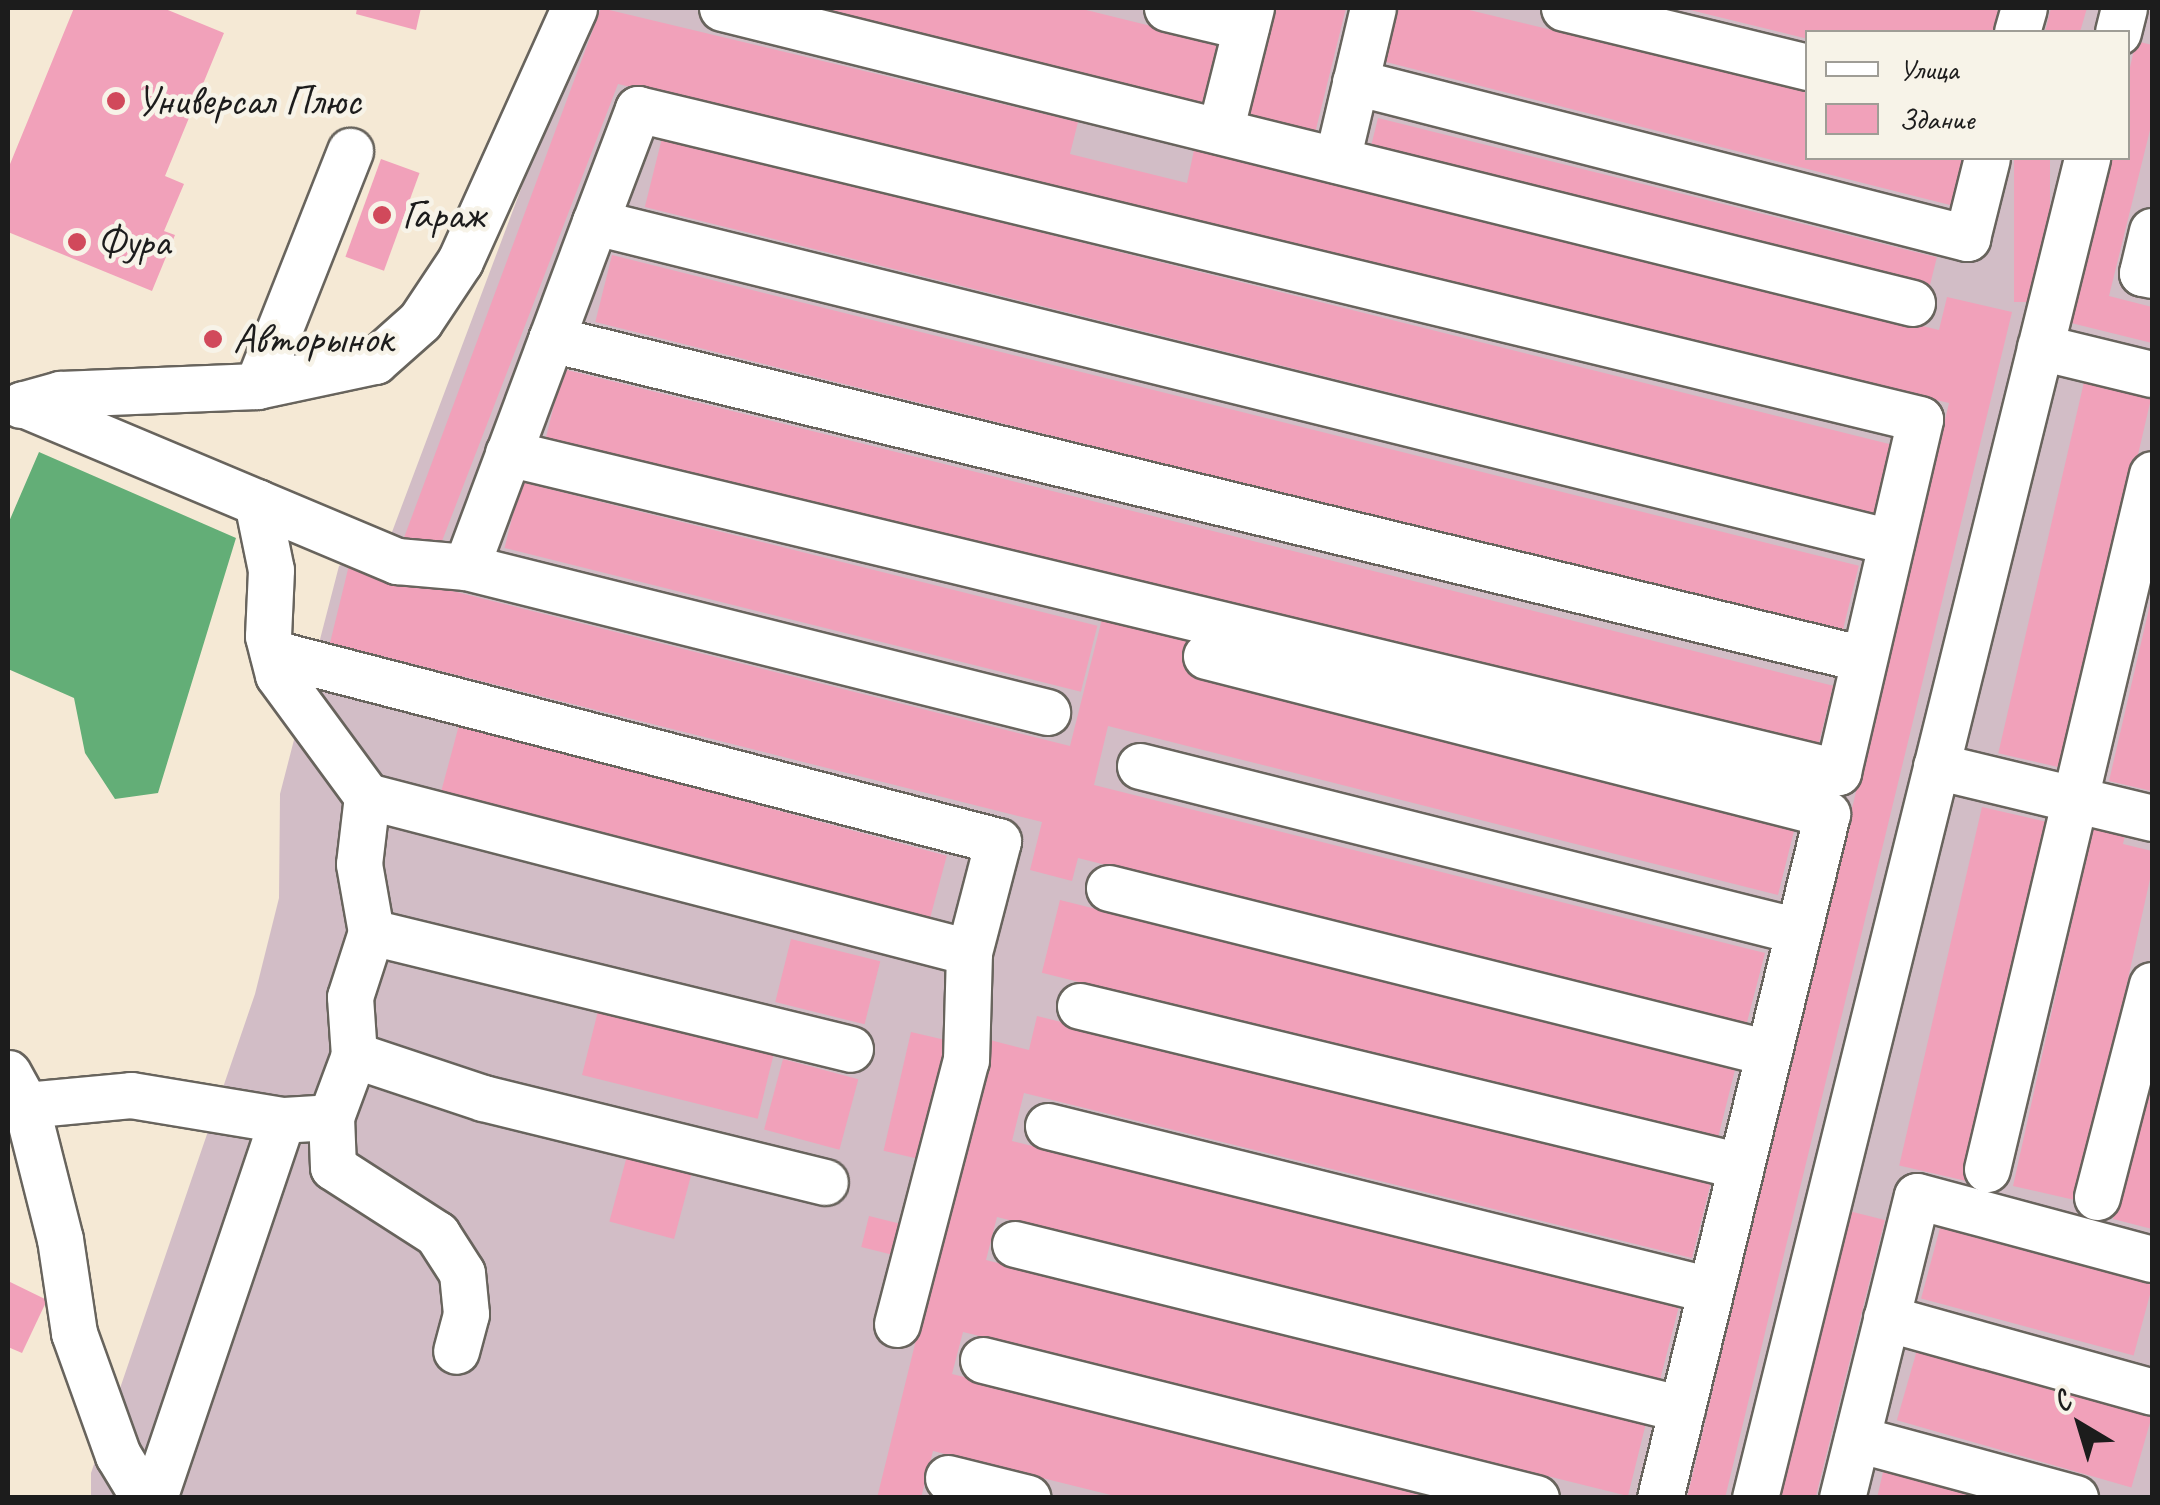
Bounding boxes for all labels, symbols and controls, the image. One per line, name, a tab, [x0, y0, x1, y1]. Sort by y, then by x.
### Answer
legend	[1805, 30, 2130, 160]
text: Улица	[1899, 50, 1958, 88]
place label: Универсал Плюс	[136, 76, 362, 126]
marker: Универсал Плюс	[105, 90, 127, 112]
text: Здание	[1899, 100, 1974, 138]
place label: Гараж	[402, 190, 485, 240]
marker: Гараж	[371, 204, 393, 226]
place label: Фура	[97, 217, 170, 267]
marker: Фура	[66, 231, 88, 253]
place label: Авторынок	[233, 314, 393, 364]
marker: Авторынок	[202, 328, 224, 350]
north arrow	[2030, 1375, 2130, 1475]
text: С	[2045, 1383, 2077, 1419]

